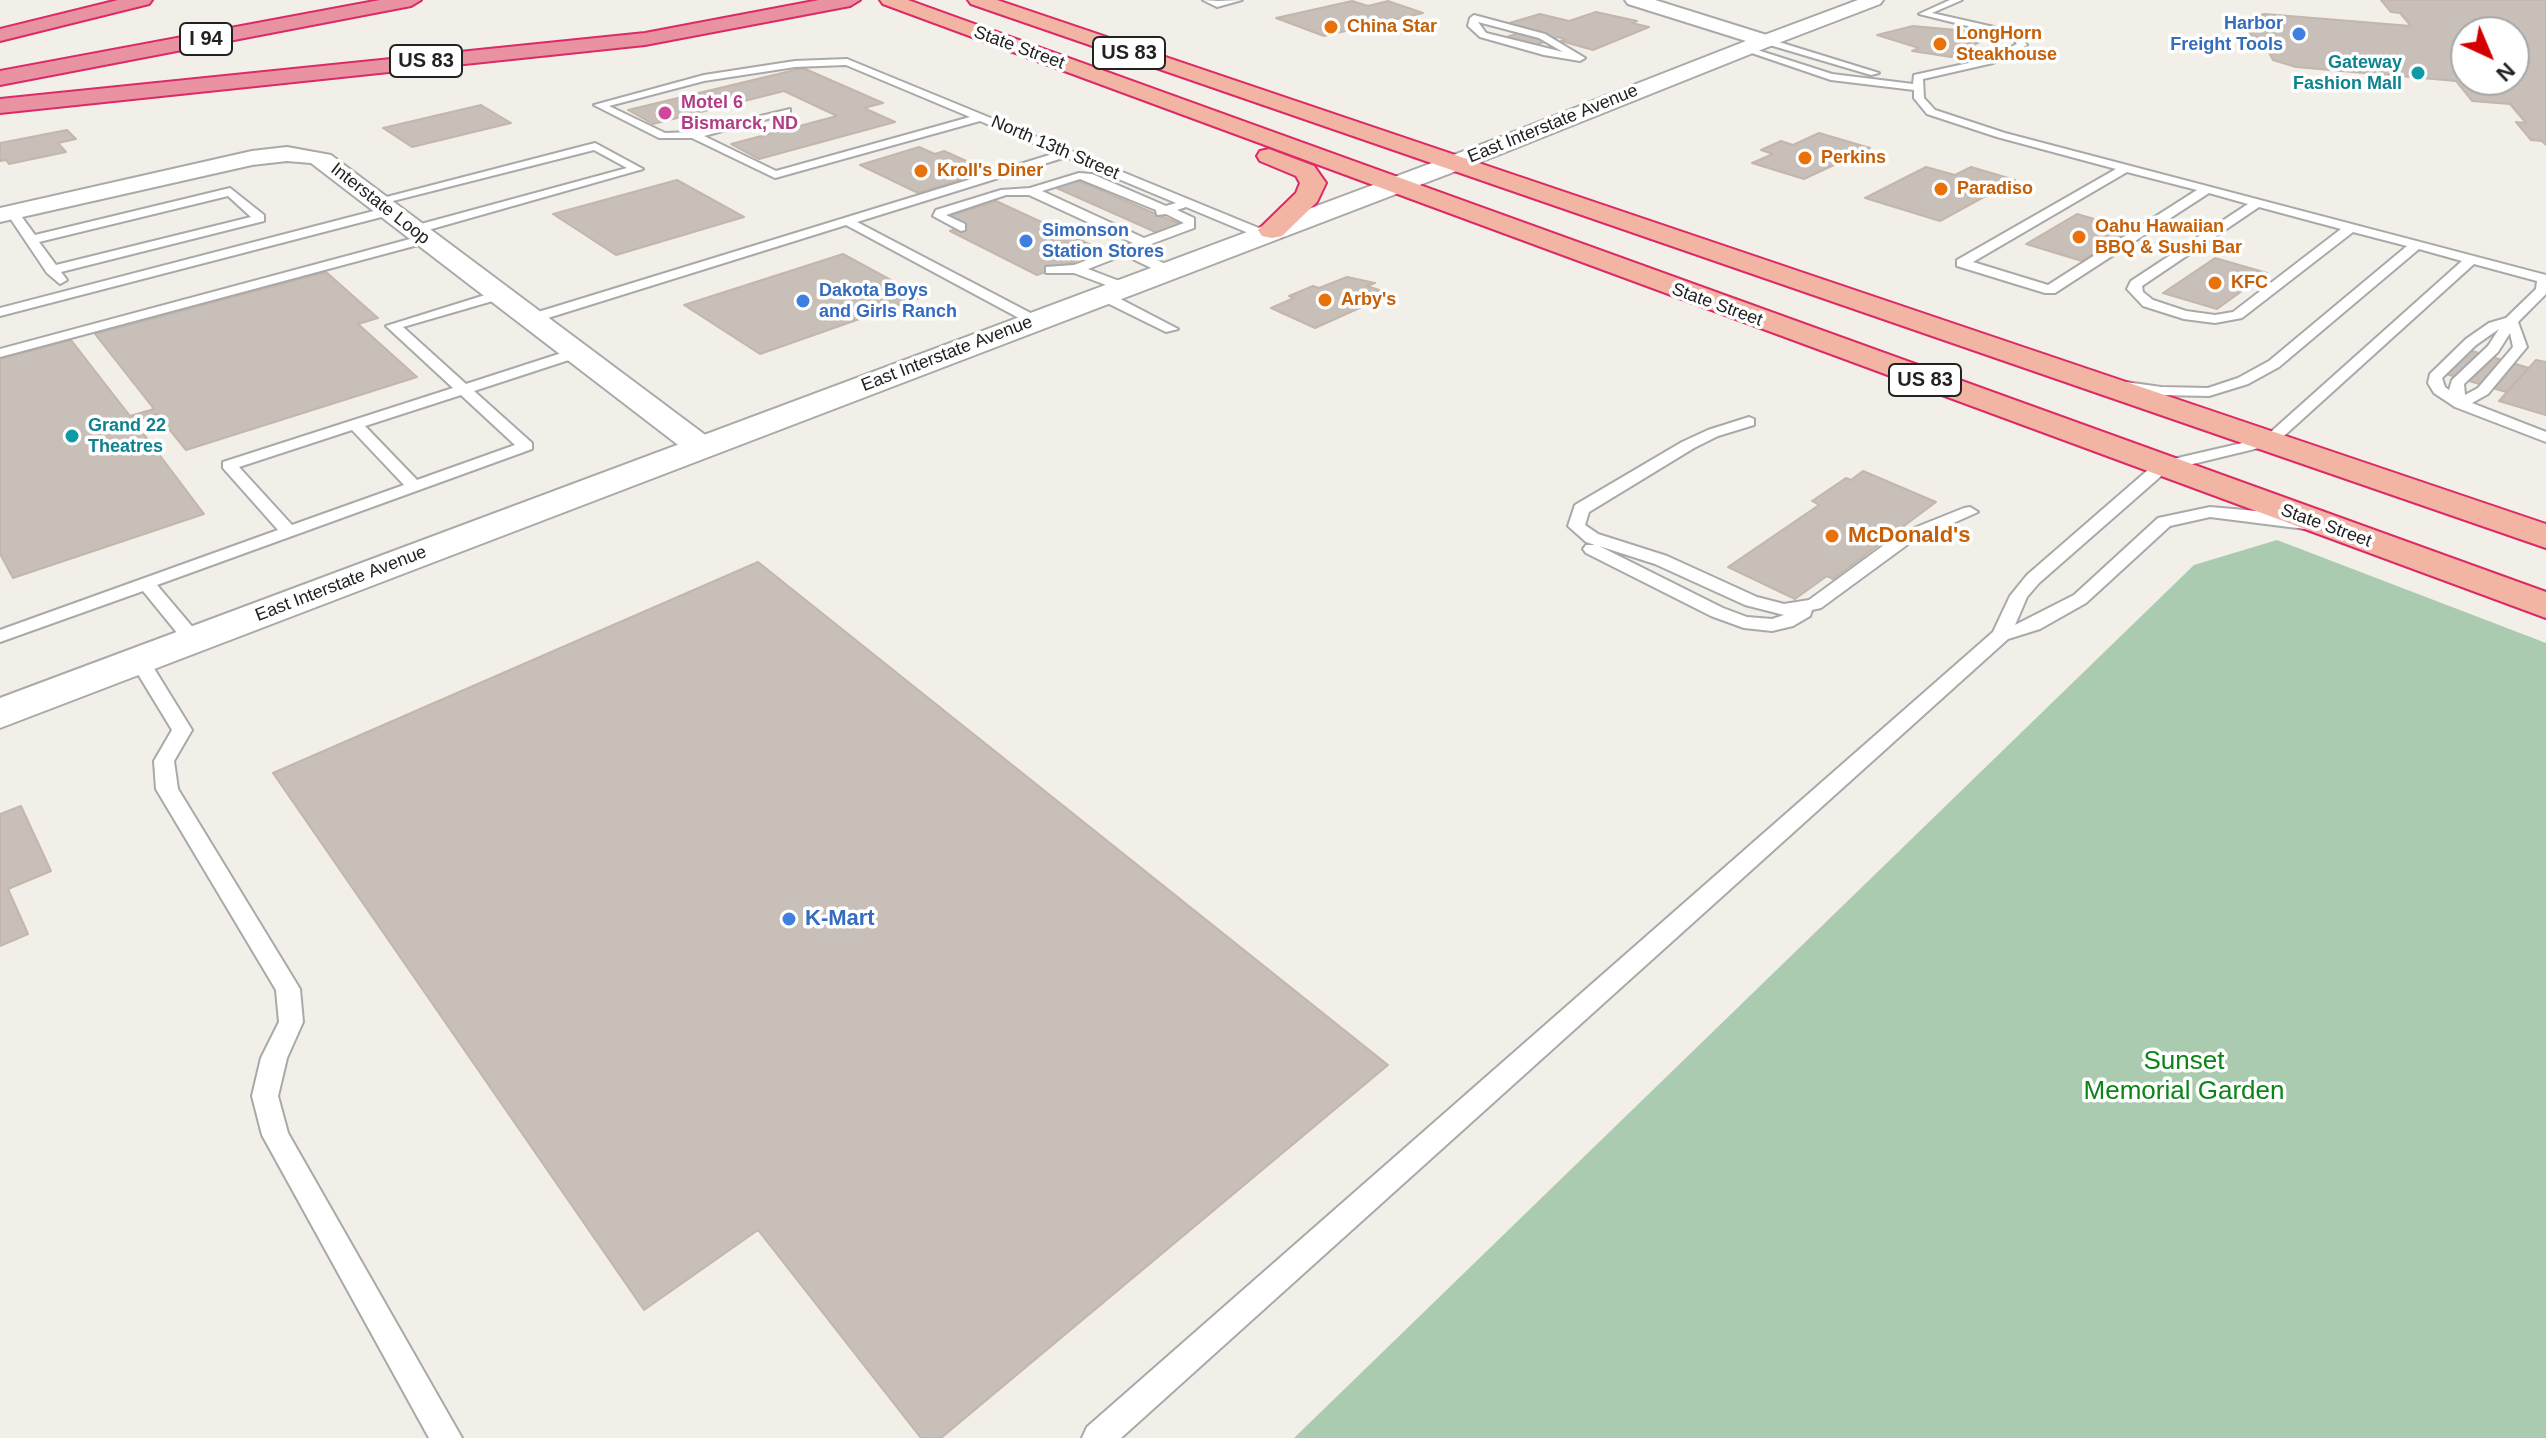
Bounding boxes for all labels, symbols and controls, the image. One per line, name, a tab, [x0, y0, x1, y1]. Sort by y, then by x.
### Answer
place label: Harbor Freight Tools	[2170, 13, 2283, 56]
place label: China Star	[1347, 16, 1437, 38]
north arrow	[2450, 16, 2530, 96]
marker: China Star	[1322, 18, 1340, 36]
street label: State Street	[971, 22, 1067, 74]
road number: I 94	[180, 23, 232, 55]
place label: LongHorn Steakhouse	[1956, 23, 2057, 66]
marker: Harbor Freight Tools	[2290, 25, 2308, 43]
marker: LongHorn Steakhouse	[1931, 35, 1949, 53]
road number: US 83	[1093, 37, 1165, 69]
road number: US 83	[390, 45, 462, 77]
place label: Gateway Fashion Mall	[2293, 52, 2402, 94]
text: N	[2491, 58, 2520, 87]
marker: Gateway Fashion Mall	[2409, 64, 2427, 82]
street label: East Interstate Avenue	[1465, 80, 1641, 168]
place label: Motel 6 Bismarck, ND	[681, 92, 798, 134]
marker: Motel 6 Bismarck, ND	[656, 104, 674, 122]
street label: North 13th Street	[988, 111, 1122, 185]
place label: Perkins	[1821, 147, 1886, 169]
marker: Perkins	[1796, 149, 1814, 167]
street label: Interstate Loop	[326, 159, 434, 249]
place label: Kroll's Diner	[937, 160, 1043, 182]
marker: Kroll's Diner	[912, 162, 930, 180]
place label: Paradiso	[1957, 178, 2033, 200]
marker: Paradiso	[1932, 180, 1950, 198]
place label: Oahu Hawaiian BBQ & Sushi Bar	[2095, 216, 2242, 258]
place label: Simonson Station Stores	[1042, 220, 1164, 262]
marker: Oahu Hawaiian BBQ & Sushi Bar	[2070, 228, 2088, 246]
marker: Simonson Station Stores	[1017, 232, 1035, 250]
place label: KFC	[2231, 272, 2268, 294]
marker: KFC	[2206, 274, 2224, 292]
street label: State Street	[1669, 279, 1765, 331]
place label: Dakota Boys and Girls Ranch	[819, 280, 957, 322]
place label: Arby's	[1341, 289, 1396, 311]
marker: Arby's	[1316, 291, 1334, 309]
marker: Dakota Boys and Girls Ranch	[794, 292, 812, 310]
street label: East Interstate Avenue	[858, 311, 1036, 397]
road number: US 83	[1889, 364, 1961, 396]
place label: Grand 22 Theatres	[88, 415, 166, 458]
marker: Grand 22 Theatres	[63, 427, 81, 445]
street label: State Street	[2278, 500, 2374, 552]
place label: McDonald's	[1848, 523, 1971, 549]
marker: McDonald's	[1823, 527, 1841, 545]
street label: East Interstate Avenue	[252, 541, 430, 627]
place label: K-Mart	[805, 906, 875, 932]
marker: K-Mart	[780, 910, 798, 928]
park label: Sunset Memorial Garden	[2084, 1046, 2284, 1108]

